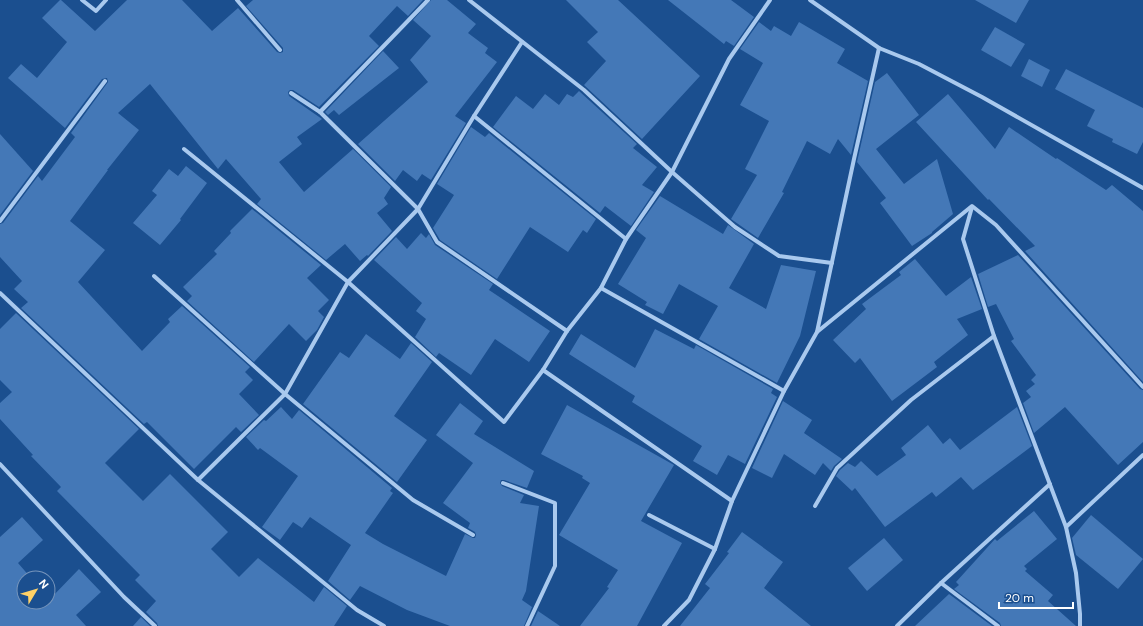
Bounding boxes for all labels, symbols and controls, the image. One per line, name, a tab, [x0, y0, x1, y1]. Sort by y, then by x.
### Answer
north arrow	[16, 570, 56, 610]
text: N	[36, 576, 52, 591]
scale bar	[999, 584, 1073, 610]
text: 20 m	[1005, 590, 1034, 606]

